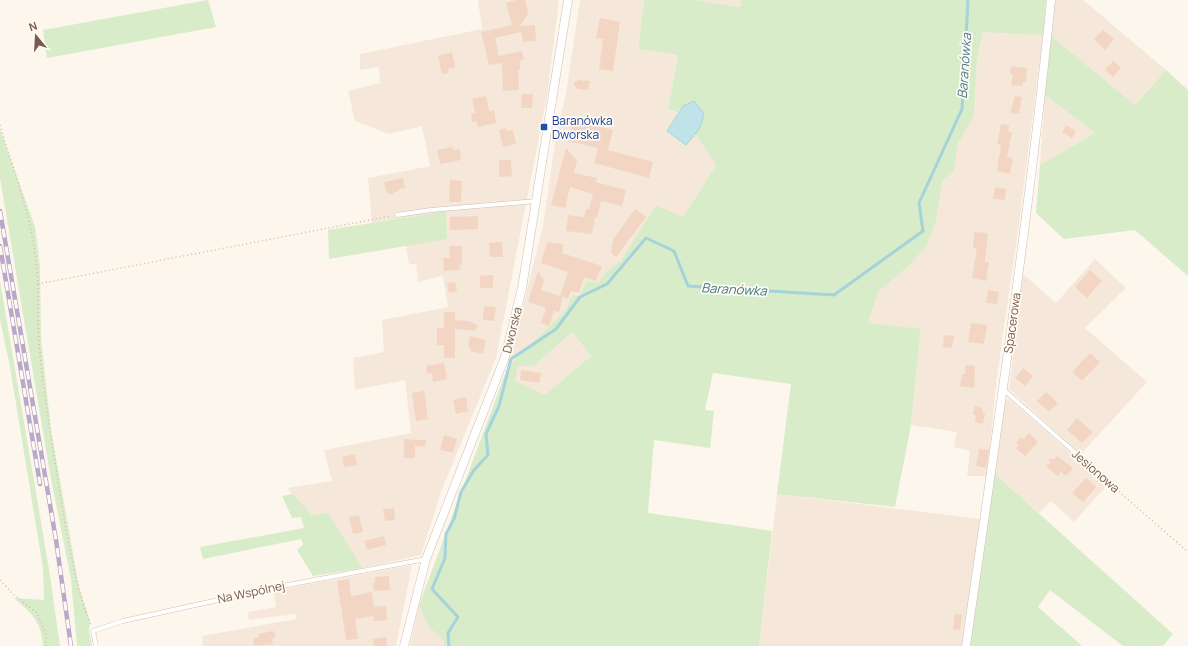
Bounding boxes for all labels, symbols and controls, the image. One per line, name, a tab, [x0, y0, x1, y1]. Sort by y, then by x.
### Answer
north arrow	[16, 16, 56, 56]
text: N	[27, 18, 39, 34]
water label: Baranówka	[953, 32, 975, 99]
place label: Baranówka Dworska	[552, 112, 613, 143]
marker: Baranówka Dworska	[539, 122, 549, 132]
water label: Baranówka	[701, 278, 768, 300]
street label: Spacerowa	[999, 291, 1025, 355]
street label: Dworska	[498, 305, 526, 355]
street label: Jesionowa	[1068, 445, 1124, 497]
street label: Na Wspólnej	[216, 577, 286, 607]

